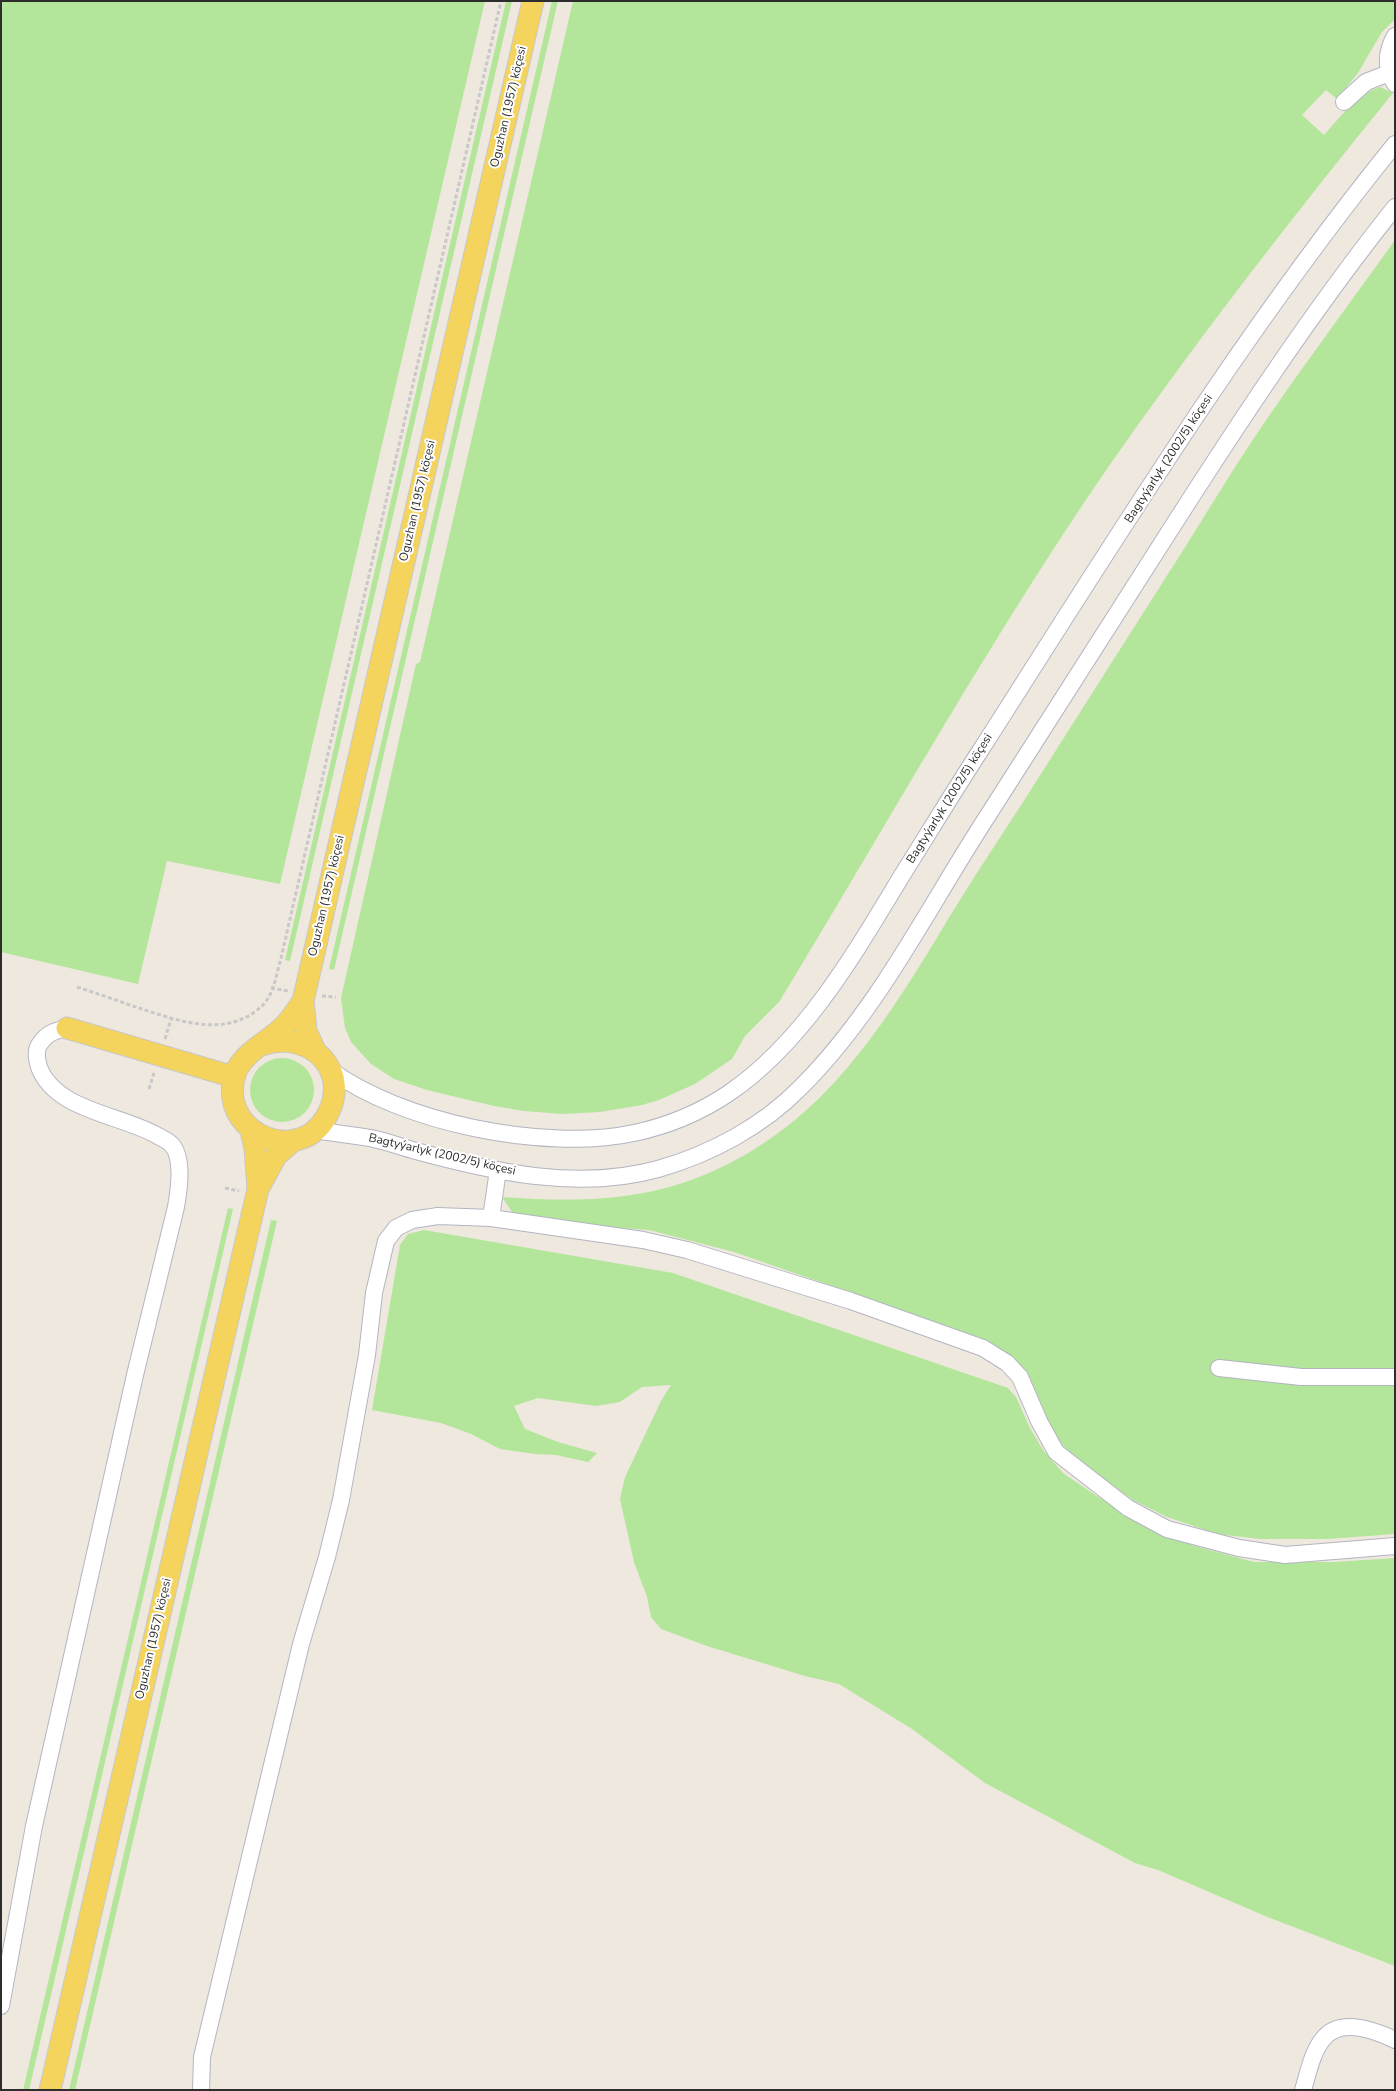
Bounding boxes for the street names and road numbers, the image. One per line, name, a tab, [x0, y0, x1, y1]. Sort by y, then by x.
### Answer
street label: Oguzhan (1957) köçesi	[488, 45, 530, 169]
street label: Bagtyýarlyk (2002/5) köçesi	[1122, 392, 1216, 526]
street label: Oguzhan (1957) köçesi	[397, 439, 439, 563]
street label: Bagtyýarlyk (2002/5) köçesi	[904, 731, 996, 867]
street label: Oguzhan (1957) köçesi	[306, 834, 348, 958]
street label: Bagtyýarlyk (2002/5) köçesi	[367, 1131, 517, 1179]
street label: Oguzhan (1957) köçesi	[133, 1577, 175, 1701]

